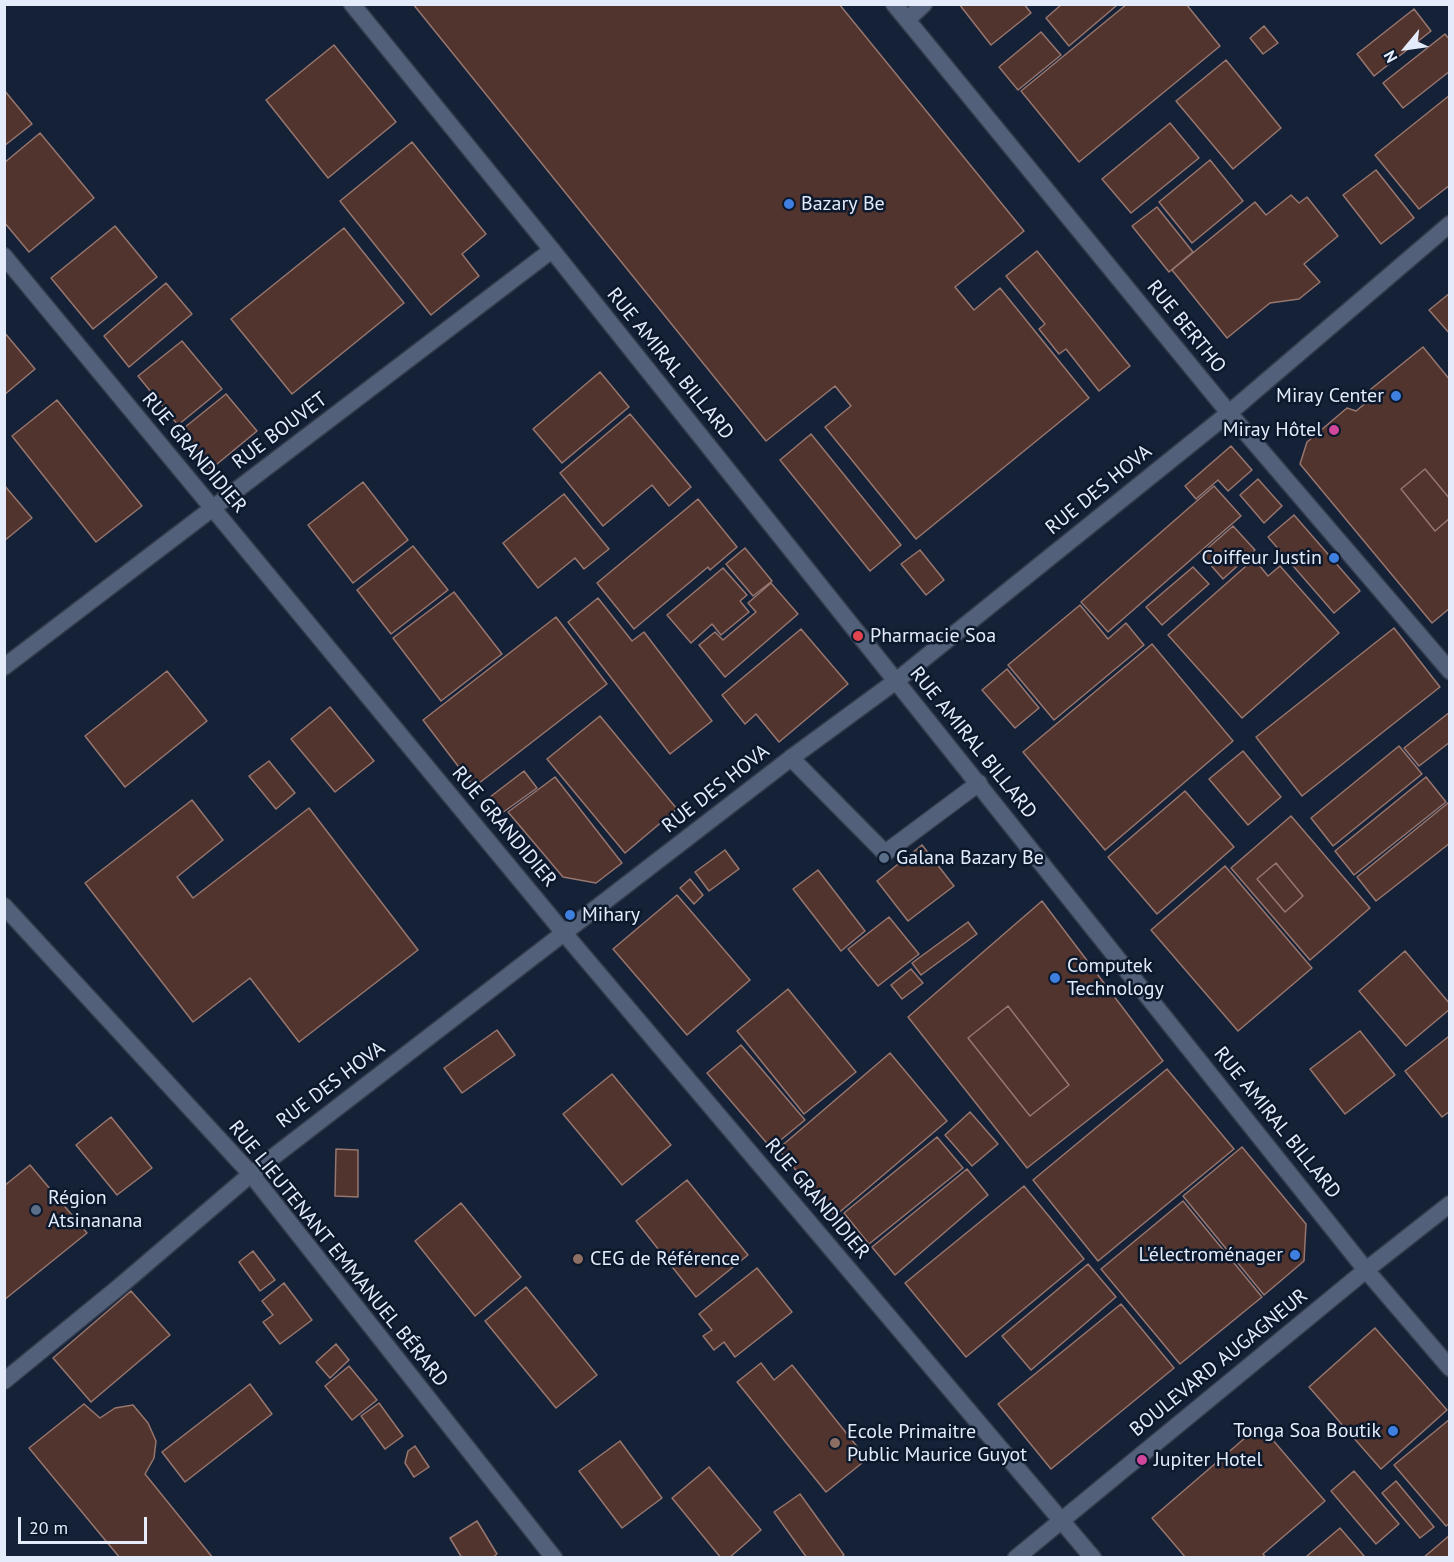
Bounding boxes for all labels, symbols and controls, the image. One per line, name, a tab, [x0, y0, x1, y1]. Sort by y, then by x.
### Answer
north arrow	[1376, 18, 1436, 78]
text: N	[1379, 47, 1402, 66]
place label: Bazary Be	[801, 192, 885, 216]
marker: Bazary Be	[782, 197, 796, 211]
street label: RUE BERTHO	[1141, 276, 1231, 378]
street label: RUE AMIRAL BILLARD	[601, 283, 739, 445]
place label: Miray Center	[1276, 384, 1384, 408]
street label: RUE GRANDIDIER	[137, 388, 251, 518]
street label: RUE BOUVET	[228, 388, 332, 474]
marker: Miray Center	[1389, 389, 1403, 403]
place label: Miray Hôtel	[1223, 418, 1322, 442]
marker: Miray Hôtel	[1327, 423, 1341, 437]
street label: RUE DES HOVA	[1041, 440, 1157, 540]
place label: Coiffeur Justin	[1201, 546, 1322, 570]
marker: Coiffeur Justin	[1327, 551, 1341, 565]
place label: Pharmacie Soa	[870, 624, 996, 648]
marker: Pharmacie Soa	[851, 629, 865, 643]
street label: RUE AMIRAL BILLARD	[904, 662, 1042, 824]
street label: RUE DES HOVA	[658, 740, 774, 838]
street label: RUE GRANDIDIER	[447, 762, 561, 892]
place label: Galana Bazary Be	[896, 846, 1044, 870]
marker: Galana Bazary Be	[877, 851, 891, 865]
place label: Mihary	[582, 903, 640, 927]
marker: Mihary	[563, 908, 577, 922]
place label: Computek Technology	[1067, 954, 1164, 1001]
marker: Computek Technology	[1048, 971, 1062, 985]
street label: RUE DES HOVA	[272, 1036, 390, 1134]
street label: RUE AMIRAL BILLARD	[1208, 1042, 1346, 1204]
street label: RUE LIEUTENANT EMMANUEL BÉRARD	[223, 1116, 453, 1392]
street label: RUE GRANDIDIER	[760, 1134, 874, 1264]
place label: Région Atsinanana	[48, 1186, 143, 1233]
marker: Région Atsinanana	[29, 1203, 43, 1217]
place label: L'électroménager	[1139, 1243, 1283, 1267]
place label: CEG de Référence	[590, 1247, 740, 1271]
marker: L'électroménager	[1288, 1248, 1302, 1262]
marker: CEG de Référence	[571, 1252, 585, 1266]
street label: BOULEVARD AUGAGNEUR	[1125, 1284, 1313, 1442]
place label: Tonga Soa Boutik	[1233, 1419, 1381, 1443]
place label: Ecole Primaitre Public Maurice Guyot	[847, 1420, 1027, 1467]
marker: Tonga Soa Boutik	[1386, 1424, 1400, 1438]
marker: Ecole Primaitre Public Maurice Guyot	[828, 1436, 842, 1450]
place label: Jupiter Hotel	[1154, 1448, 1262, 1472]
marker: Jupiter Hotel	[1135, 1453, 1149, 1467]
scale bar	[21, 1505, 150, 1543]
text: 20 m	[29, 1516, 68, 1539]

